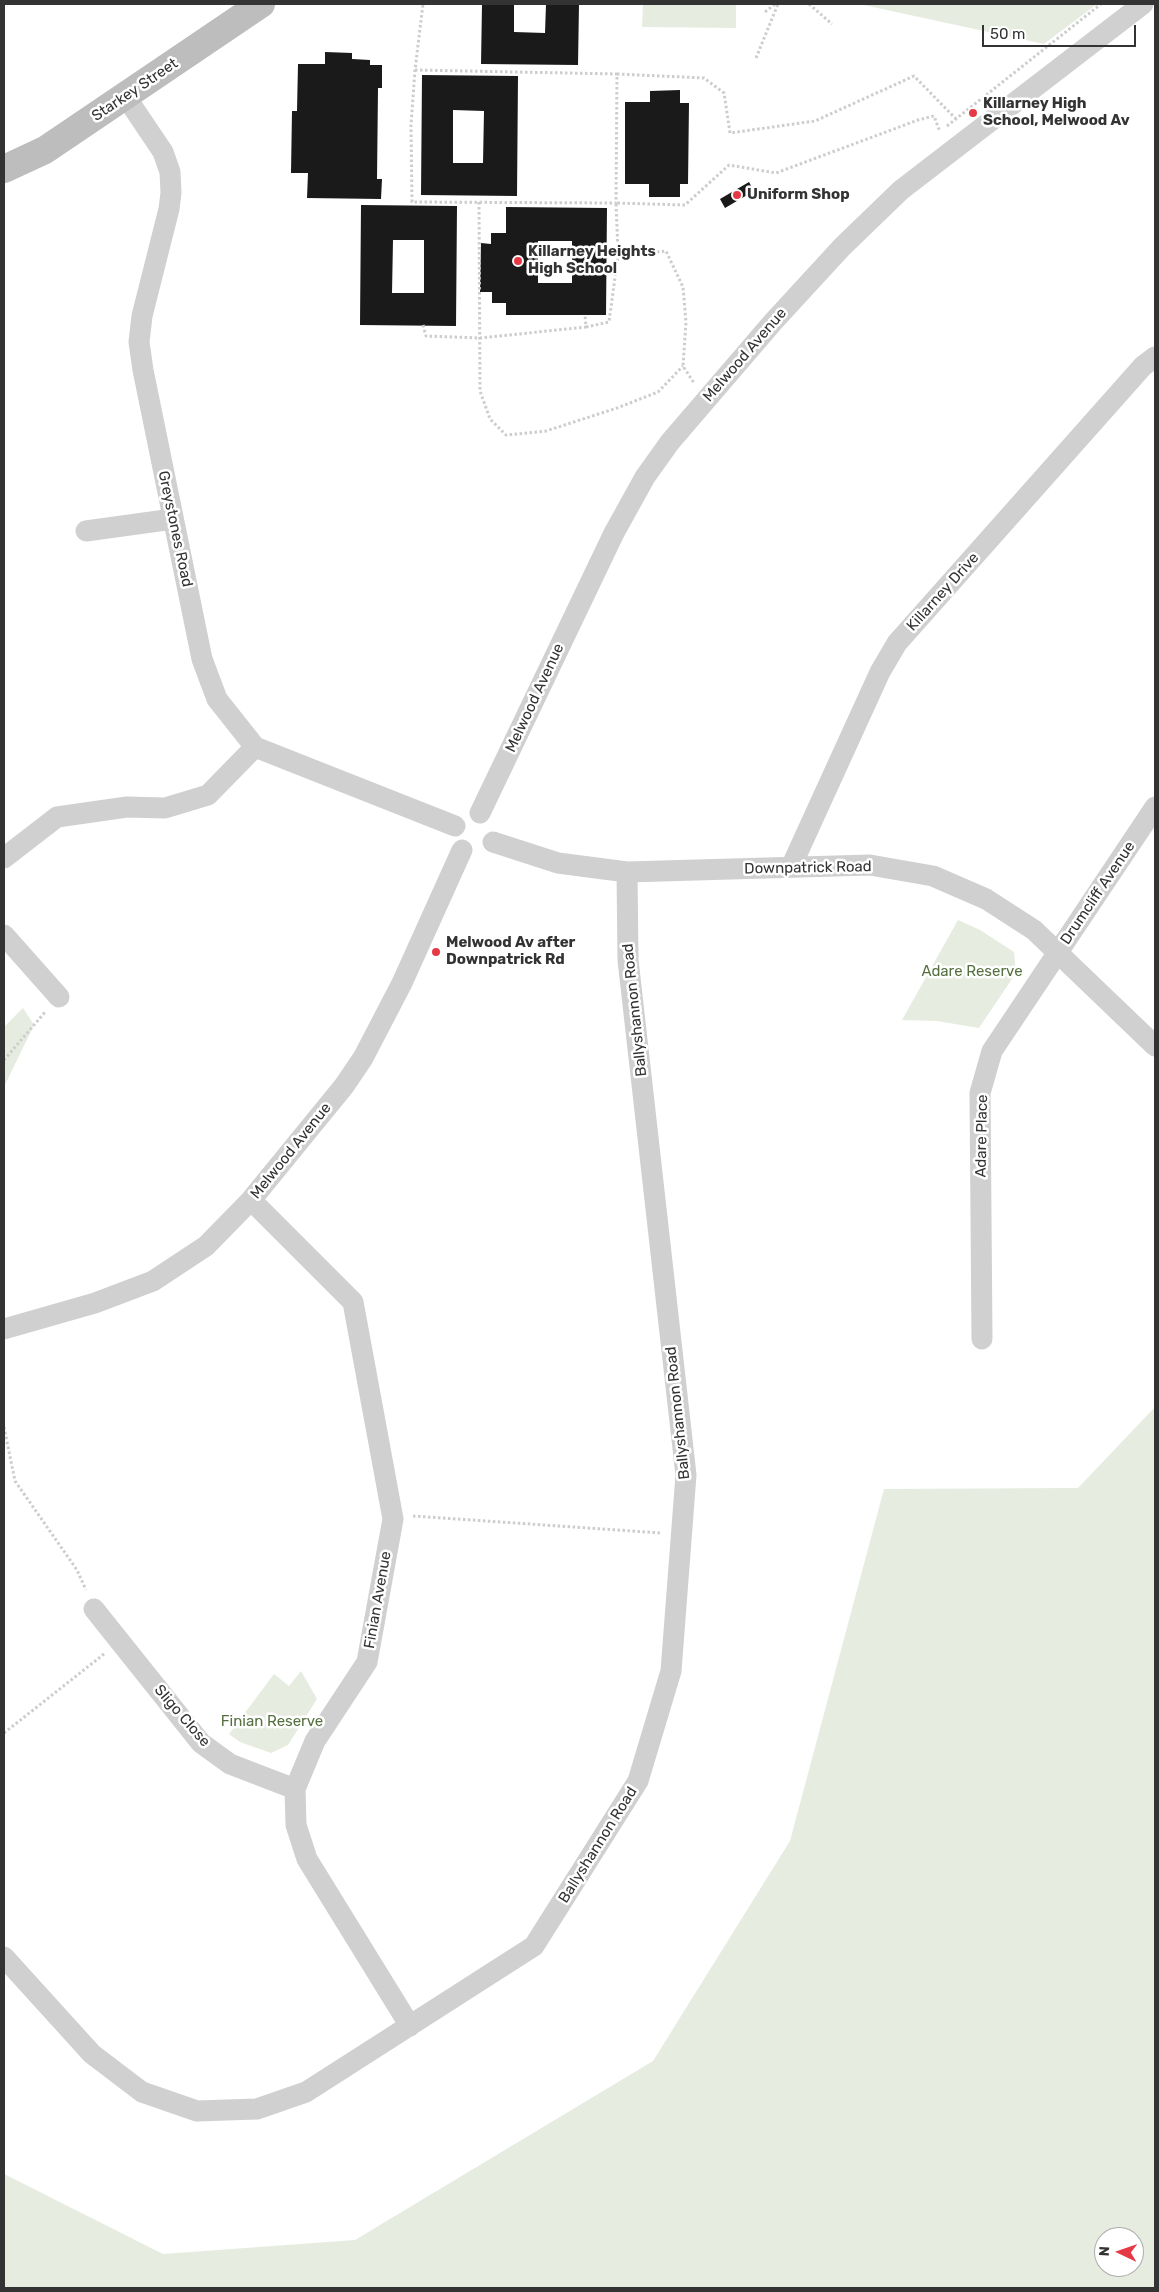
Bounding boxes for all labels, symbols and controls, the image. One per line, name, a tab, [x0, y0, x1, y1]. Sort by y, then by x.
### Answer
scale bar	[984, 15, 1138, 47]
text: 50 m	[990, 25, 1025, 43]
street label: Starkey Street	[89, 55, 181, 125]
place label: Killarney High School, Melwood Av	[983, 95, 1130, 130]
marker: Killarney High School, Melwood Av	[967, 107, 979, 119]
place label: Uniform Shop	[747, 186, 850, 204]
marker: Uniform Shop	[731, 189, 743, 201]
place label: Killarney Heights High School	[528, 243, 656, 278]
marker: Killarney Heights High School	[512, 255, 524, 267]
street label: Melwood Avenue	[699, 305, 791, 405]
street label: Greystones Road	[154, 469, 196, 589]
street label: Killarney Drive	[903, 549, 983, 635]
street label: Melwood Avenue	[502, 641, 568, 755]
street label: Drumcliff Avenue	[1057, 838, 1139, 948]
street label: Downpatrick Road	[744, 858, 872, 878]
place label: Melwood Av after Downpatrick Rd	[446, 934, 575, 969]
street label: Ballyshannon Road	[619, 943, 651, 1077]
marker: Melwood Av after Downpatrick Rd	[430, 946, 442, 958]
park label: Adare Reserve	[921, 963, 1023, 981]
street label: Adare Place	[972, 1094, 992, 1178]
street label: Melwood Avenue	[247, 1099, 335, 1203]
street label: Ballyshannon Road	[662, 1346, 694, 1480]
street label: Finian Avenue	[361, 1550, 395, 1650]
street label: Sligo Close	[150, 1681, 214, 1751]
park label: Finian Reserve	[221, 1713, 323, 1731]
street label: Ballyshannon Road	[555, 1783, 641, 1907]
north arrow	[1094, 2227, 1144, 2277]
text: N	[1096, 2246, 1113, 2257]

